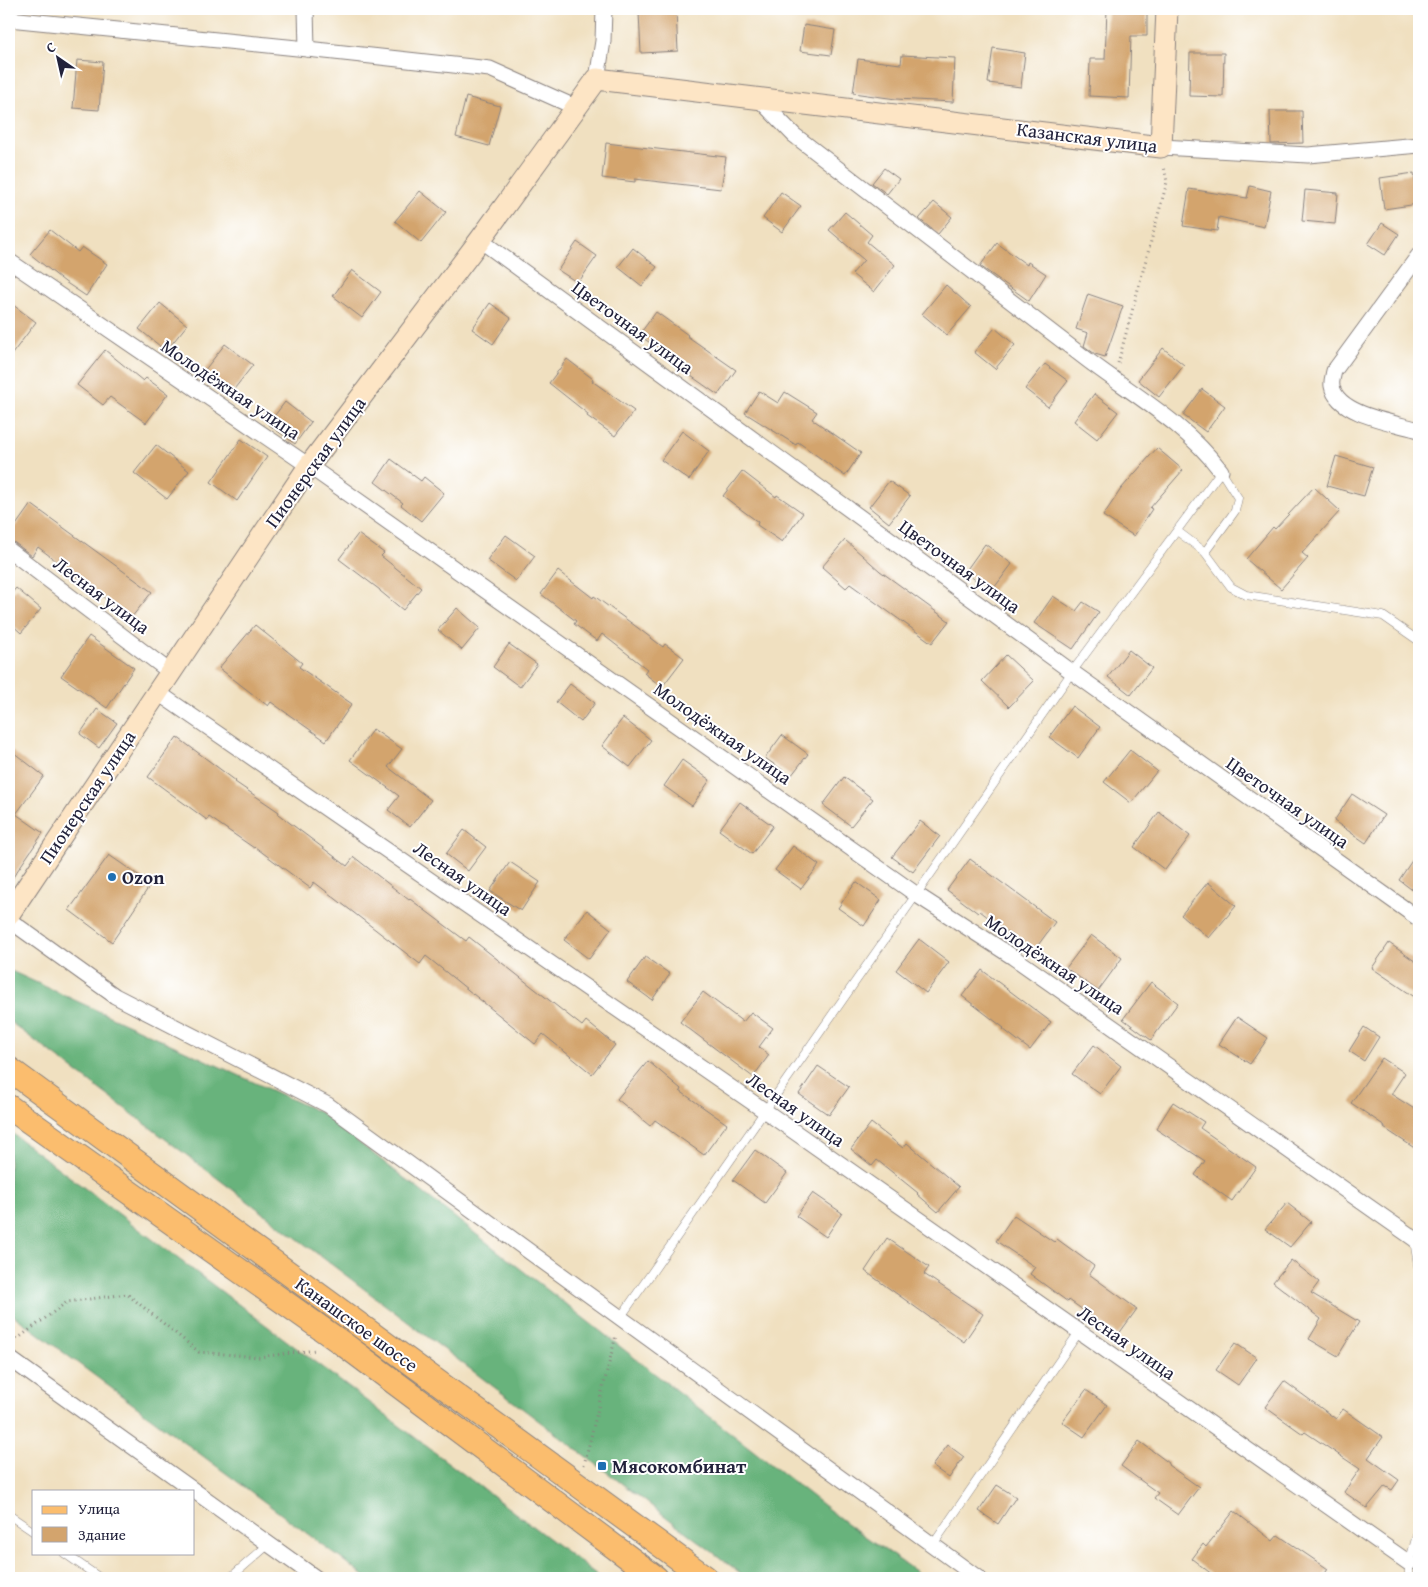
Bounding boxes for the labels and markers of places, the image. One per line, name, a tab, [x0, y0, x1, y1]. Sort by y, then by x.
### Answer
place label: Ozon	[122, 863, 165, 891]
marker: Ozon	[106, 871, 118, 883]
place label: Мясокомбинат	[612, 1452, 747, 1480]
marker: Мясокомбинат	[596, 1460, 608, 1472]

